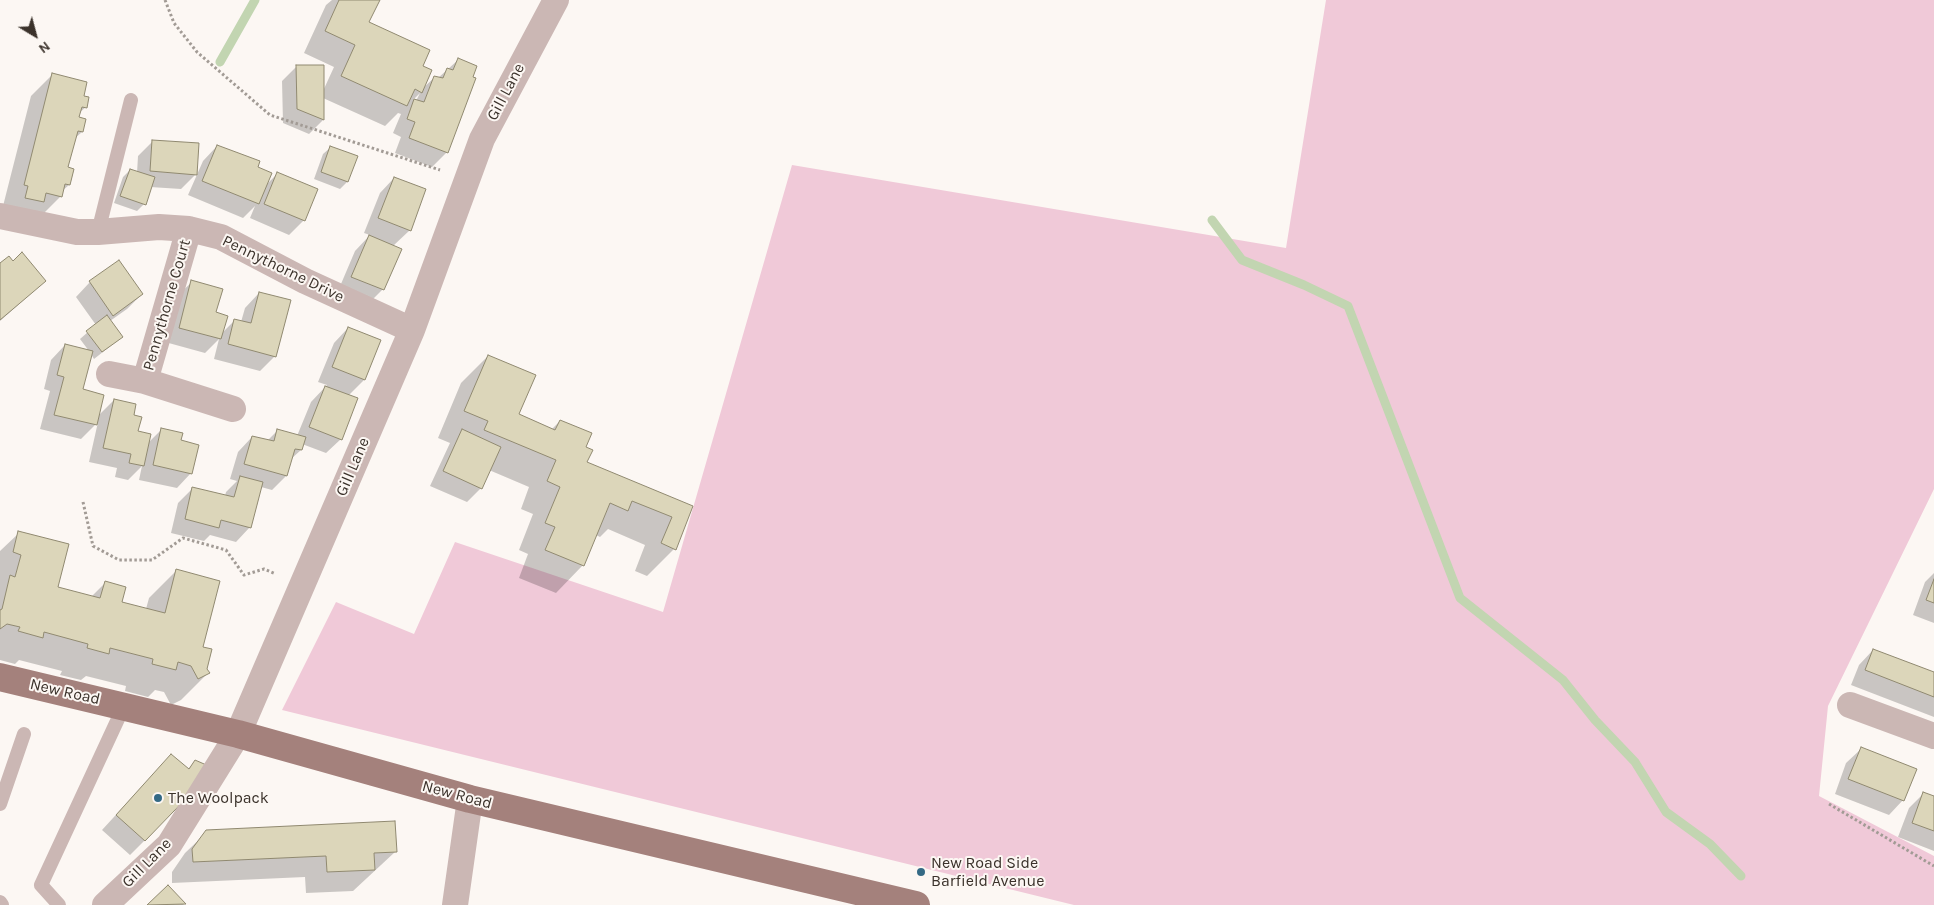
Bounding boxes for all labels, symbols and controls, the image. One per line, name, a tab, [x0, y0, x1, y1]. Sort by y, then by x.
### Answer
north arrow	[10, 10, 60, 60]
text: N	[35, 38, 53, 57]
street label: Gill Lane	[483, 60, 529, 124]
street label: Pennythorne Drive	[219, 231, 347, 307]
street label: Pennythorne Court	[139, 237, 195, 373]
street label: Gill Lane	[332, 435, 374, 499]
street label: New Road	[28, 675, 102, 709]
street label: New Road	[420, 776, 494, 814]
place label: The Woolpack	[168, 788, 269, 808]
marker: The Woolpack	[152, 792, 164, 804]
street label: Gill Lane	[118, 834, 176, 892]
place label: New Road Side Barfield Avenue	[931, 853, 1044, 891]
marker: New Road Side Barfield Avenue	[915, 866, 927, 878]

